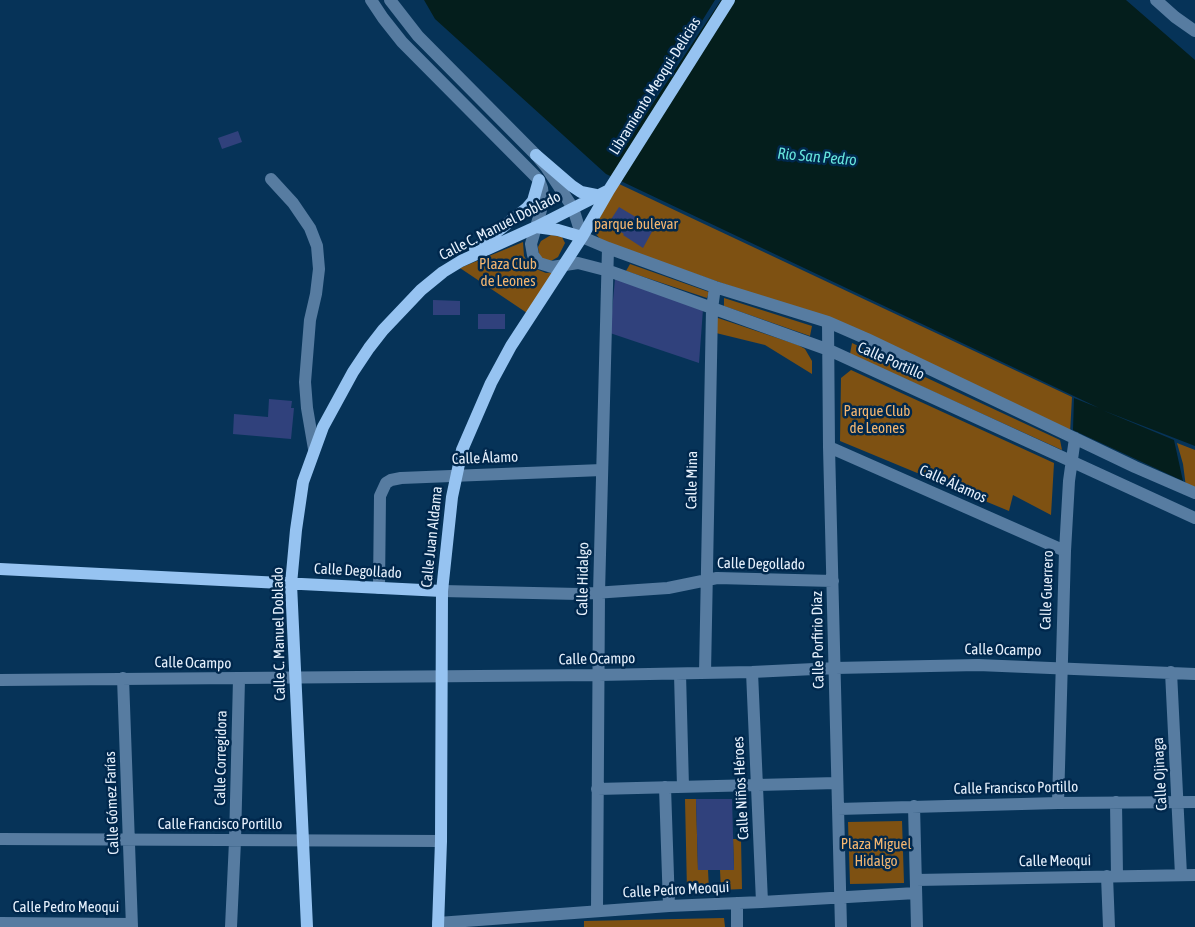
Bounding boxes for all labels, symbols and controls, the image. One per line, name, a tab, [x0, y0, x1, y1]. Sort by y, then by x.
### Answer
street label: Libramiento Meoqui-Delicias	[605, 14, 705, 158]
water label: Rio San Pedro	[777, 144, 857, 170]
street label: Calle C. Manuel Doblado	[436, 188, 564, 264]
park label: parque bulevar	[594, 215, 678, 233]
park label: Plaza Club de Leones	[479, 255, 537, 290]
street label: Calle Portillo	[855, 338, 927, 384]
park label: Parque Club de Leones	[844, 402, 910, 437]
street label: Calle Álamo	[451, 448, 519, 468]
street label: Calle Mina	[682, 451, 702, 509]
street label: Calle Álamos	[917, 461, 989, 507]
street label: Calle Juan Aldama	[418, 485, 446, 589]
street label: Calle Hidalgo	[573, 542, 593, 616]
street label: Calle Guerrero	[1037, 550, 1057, 630]
street label: Calle Degollado	[717, 554, 805, 574]
street label: Calle Degollado	[314, 560, 402, 582]
street label: Calle C. Manuel Doblado	[269, 567, 289, 701]
street label: Calle Porfirio Díaz	[808, 591, 828, 689]
street label: Calle Ocampo	[965, 640, 1041, 660]
street label: Calle Ocampo	[559, 649, 635, 669]
street label: Calle Ocampo	[155, 653, 231, 673]
street label: Calle Corregidora	[211, 710, 231, 806]
street label: Calle Niños Héroes	[729, 736, 753, 840]
street label: Calle Ojinaga	[1149, 737, 1171, 811]
street label: Calle Gómez Farías	[101, 751, 123, 855]
street label: Calle Francisco Portillo	[954, 778, 1078, 798]
street label: Calle Francisco Portillo	[158, 815, 282, 833]
park label: Plaza Miguel Hidalgo	[841, 835, 911, 870]
street label: Calle Meoqui	[1019, 851, 1091, 871]
street label: Calle Pedro Meoqui	[622, 878, 730, 902]
street label: Calle Pedro Meoqui	[13, 898, 119, 916]

